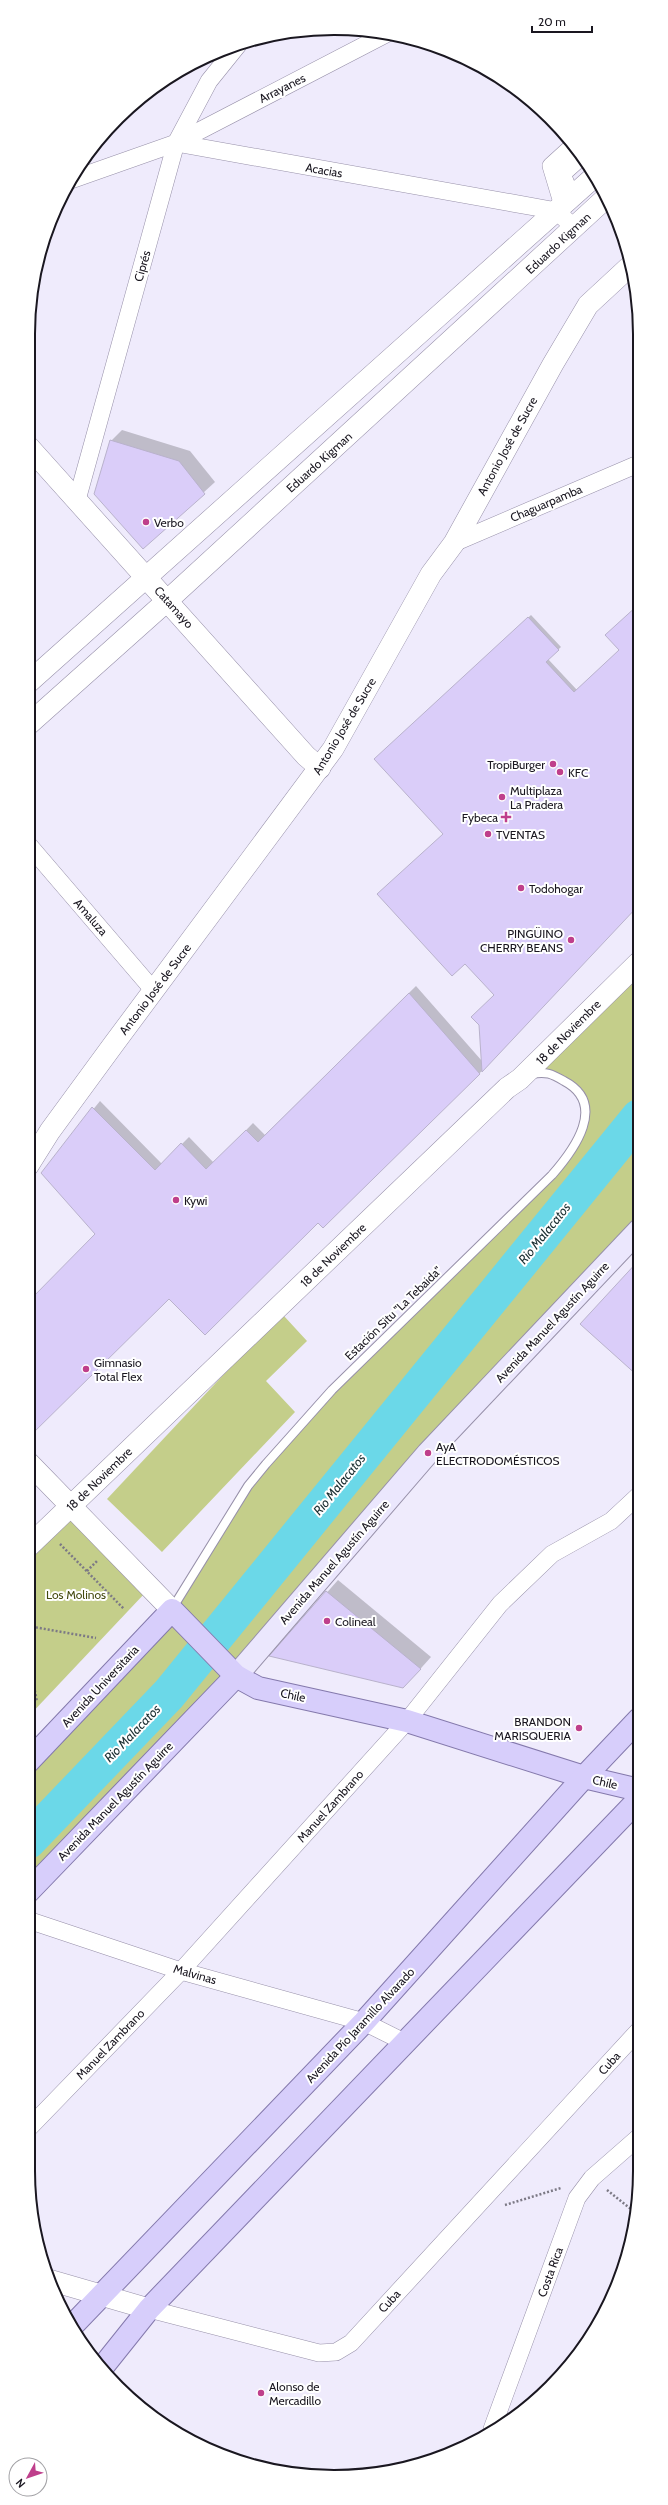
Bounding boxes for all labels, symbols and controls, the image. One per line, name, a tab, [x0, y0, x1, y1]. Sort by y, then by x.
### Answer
scale bar	[532, 8, 592, 34]
text: 20 m	[538, 14, 566, 29]
street label: Arrayanes	[256, 70, 308, 106]
street label: Acacias	[304, 159, 344, 181]
street label: Eduardo Kigman	[522, 209, 594, 277]
street label: Ciprés	[130, 249, 154, 283]
street label: Antonio José de Sucre	[474, 394, 540, 498]
street label: Eduardo Kigman	[283, 428, 355, 495]
street label: Chaguarpamba	[508, 481, 585, 525]
place label: Verbo	[154, 515, 184, 530]
marker: Verbo	[141, 517, 151, 527]
street label: Catamayo	[151, 583, 197, 631]
street label: Antonio José de Sucre	[309, 675, 379, 777]
place label: TropiBurger	[487, 757, 545, 772]
marker: TropiBurger	[548, 759, 558, 769]
place label: KFC	[568, 765, 588, 780]
marker: KFC	[555, 767, 565, 777]
place label: Multiplaza La Pradera	[510, 783, 563, 812]
marker: Multiplaza La Pradera	[497, 792, 507, 802]
place label: Fybeca	[462, 810, 498, 825]
marker: Fybeca	[501, 812, 511, 822]
place label: TVENTAS	[496, 827, 545, 842]
marker: TVENTAS	[483, 829, 493, 839]
place label: Todohogar	[529, 881, 583, 896]
marker: Todohogar	[516, 883, 526, 893]
street label: Amaluza	[71, 895, 111, 939]
place label: PINGÜINO CHERRY BEANS	[480, 926, 563, 955]
marker: PINGÜINO CHERRY BEANS	[566, 935, 576, 945]
street label: Antonio José de Sucre	[116, 940, 194, 1038]
street label: 18 de Noviembre	[532, 996, 604, 1068]
place label: Kywi	[184, 1193, 207, 1208]
marker: Kywi	[171, 1195, 181, 1205]
water label: Rio Malacatos	[514, 1199, 574, 1267]
street label: 18 de Noviembre	[297, 1220, 369, 1290]
street label: Avenida Manuel Agustín Aguirre	[492, 1259, 612, 1385]
street label: Estación Situ "La Tebaida"	[341, 1263, 445, 1363]
place label: Gimnasio Total Flex	[94, 1355, 142, 1384]
marker: Gimnasio Total Flex	[81, 1364, 91, 1374]
place label: AyA ELECTRODOMÉSTICOS	[436, 1439, 560, 1468]
street label: 18 de Noviembre	[63, 1444, 135, 1514]
marker: AyA ELECTRODOMÉSTICOS	[423, 1448, 433, 1458]
water label: Rio Malacatos	[309, 1450, 369, 1518]
street label: Avenida Manuel Agustín Aguirre	[276, 1497, 392, 1627]
park label: Los Molinos	[46, 1587, 106, 1602]
place label: Colineal	[335, 1614, 376, 1629]
marker: Colineal	[322, 1616, 332, 1626]
street label: Avenida Universitaria	[58, 1642, 142, 1730]
street label: Chile	[279, 1685, 307, 1705]
water label: Rio Malacatos	[101, 1701, 163, 1765]
place label: BRANDON MARISQUERIA	[494, 1714, 572, 1743]
marker: BRANDON MARISQUERIA	[574, 1723, 584, 1733]
street label: Avenida Manuel Agustín Aguirre	[54, 1738, 176, 1864]
street label: Manuel Zambrano	[294, 1766, 367, 1845]
street label: Chile	[591, 1772, 619, 1792]
street label: Malvinas	[172, 1961, 218, 1987]
street label: Avenida Pío Jaramillo Alvarado	[303, 1964, 418, 2086]
street label: Manuel Zambrano	[73, 2005, 148, 2082]
street label: Cuba	[595, 2048, 623, 2078]
street label: Costa Rica	[534, 2245, 566, 2299]
street label: Cuba	[375, 2286, 403, 2316]
place label: Alonso de Mercadillo	[269, 2379, 321, 2408]
marker: Alonso de Mercadillo	[256, 2388, 266, 2398]
north arrow	[8, 2457, 48, 2497]
text: N	[12, 2476, 28, 2491]

